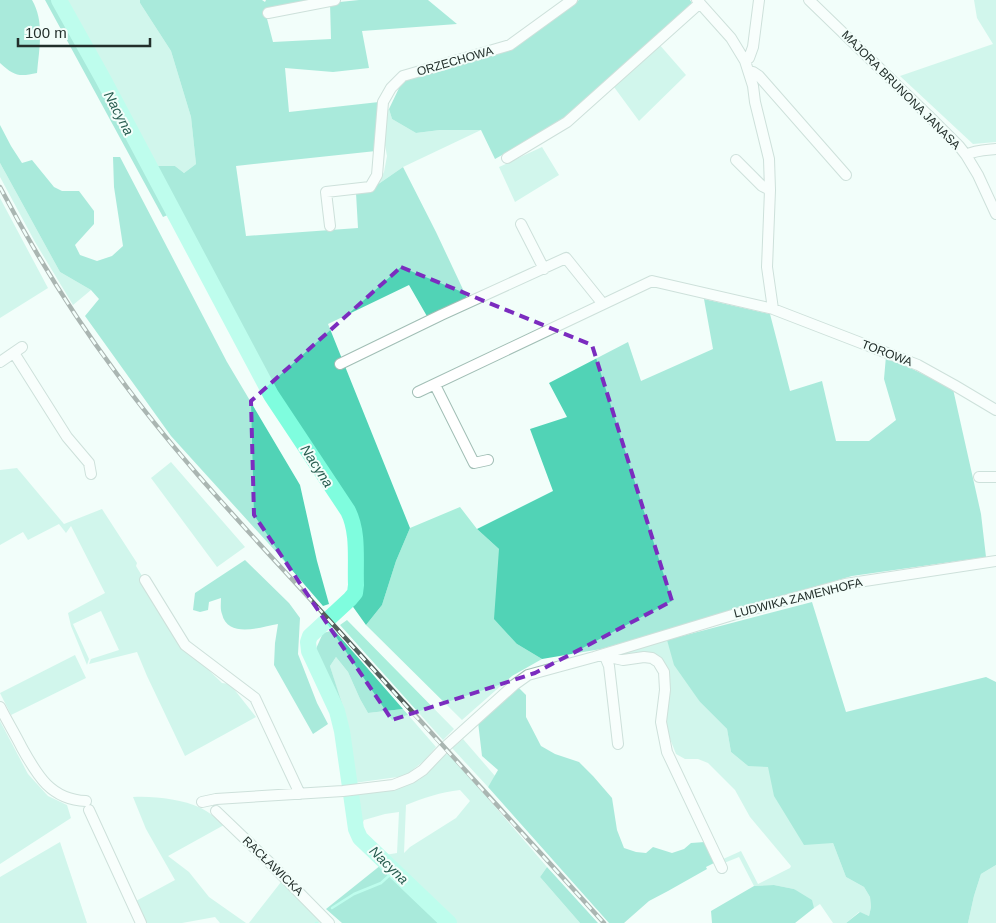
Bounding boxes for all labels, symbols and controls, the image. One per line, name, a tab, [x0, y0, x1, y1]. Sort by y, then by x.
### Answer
scale bar	[18, 15, 150, 47]
text: 100 m	[25, 24, 67, 41]
street label: MAJORA BRUNONA JANASA	[839, 28, 963, 152]
street label: ORZECHOWA	[415, 43, 495, 79]
water label: Nacyna	[101, 88, 137, 138]
street label: TOROWA	[860, 337, 914, 369]
water label: Nacyna	[297, 442, 337, 490]
street label: LUDWIKA ZAMENHOFA	[732, 575, 864, 621]
street label: RACŁAWICKA	[240, 834, 306, 898]
water label: Nacyna	[366, 843, 412, 887]

